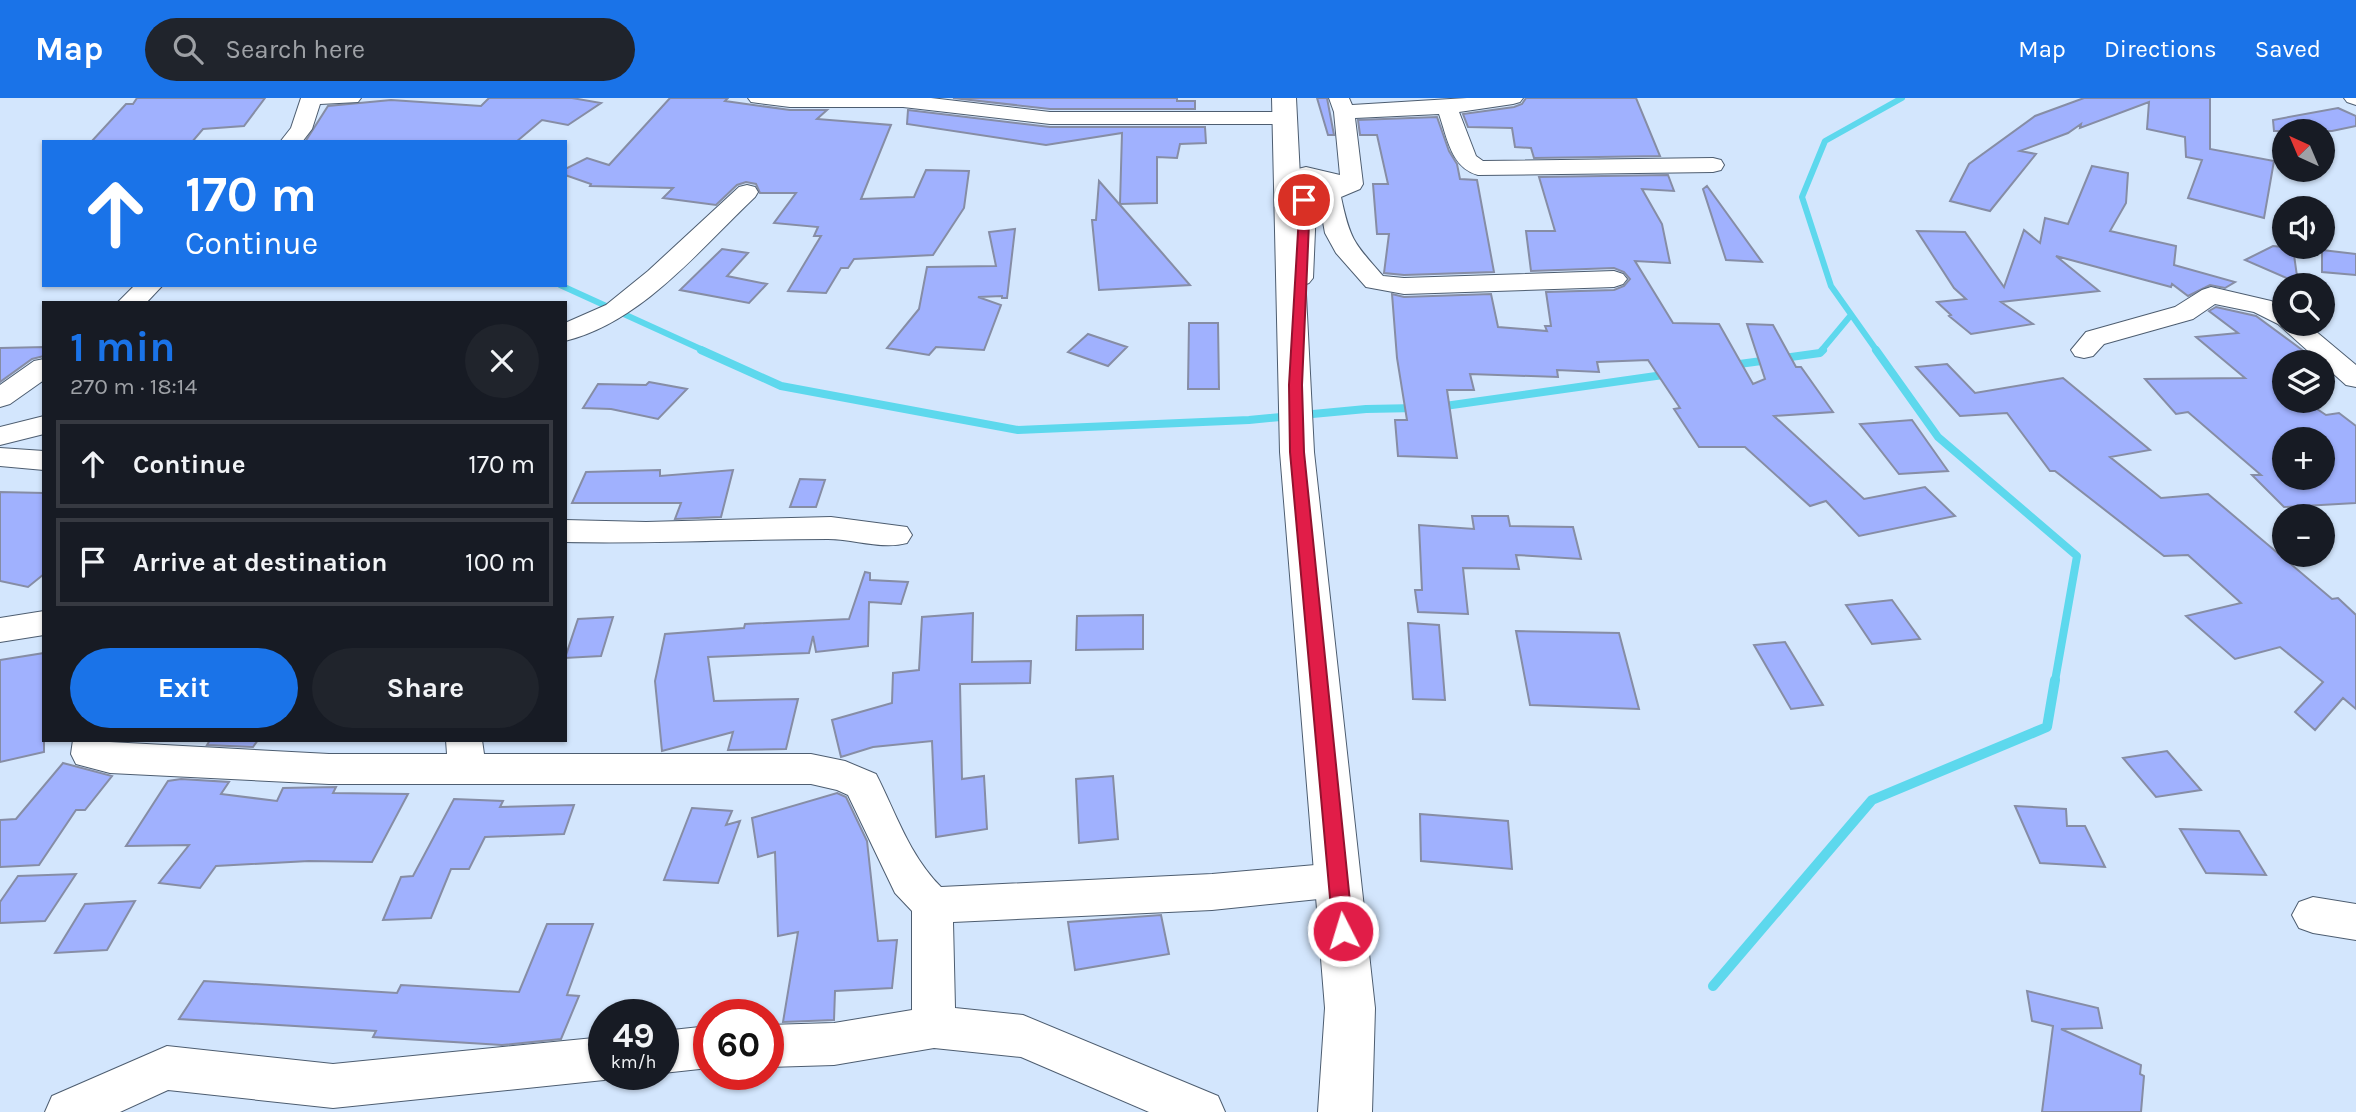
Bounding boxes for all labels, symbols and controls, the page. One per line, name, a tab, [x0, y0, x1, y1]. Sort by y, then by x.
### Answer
search box	[145, 18, 635, 81]
text: Map	[35, 30, 103, 68]
icon: search	[169, 30, 207, 68]
text: Search here	[225, 34, 365, 65]
text: Map	[2018, 35, 2066, 63]
text: Directions	[2104, 35, 2217, 63]
text: Saved	[2255, 35, 2321, 63]
north arrow	[2272, 119, 2334, 182]
map controls	[2272, 119, 2335, 567]
text: 170 m	[185, 166, 317, 223]
icon: ahead	[70, 168, 161, 259]
pin	[1274, 170, 1334, 230]
icon: arrive	[1285, 181, 1323, 219]
button: sound	[2272, 196, 2335, 259]
text: Continue	[185, 225, 318, 262]
button: search	[2272, 273, 2335, 336]
text: 1 min	[70, 322, 175, 372]
button: close	[465, 324, 539, 398]
button: layers	[2272, 350, 2335, 413]
text: 270 m · 18:14	[70, 373, 197, 400]
button: +	[2272, 427, 2335, 490]
icon: ahead	[74, 445, 112, 483]
text: Continue	[133, 449, 245, 480]
text: 170 m	[468, 449, 535, 480]
button: −	[2272, 504, 2335, 567]
icon: arrive	[74, 543, 112, 581]
text: Arrive at destination	[133, 547, 387, 578]
text: 100 m	[465, 547, 535, 578]
button: Exit	[70, 648, 298, 728]
button: Share	[312, 648, 539, 728]
position arrow	[1306, 894, 1380, 968]
speed limit sign: 60	[693, 999, 784, 1090]
text: 49	[612, 1015, 655, 1056]
text: km/h	[611, 1051, 656, 1073]

